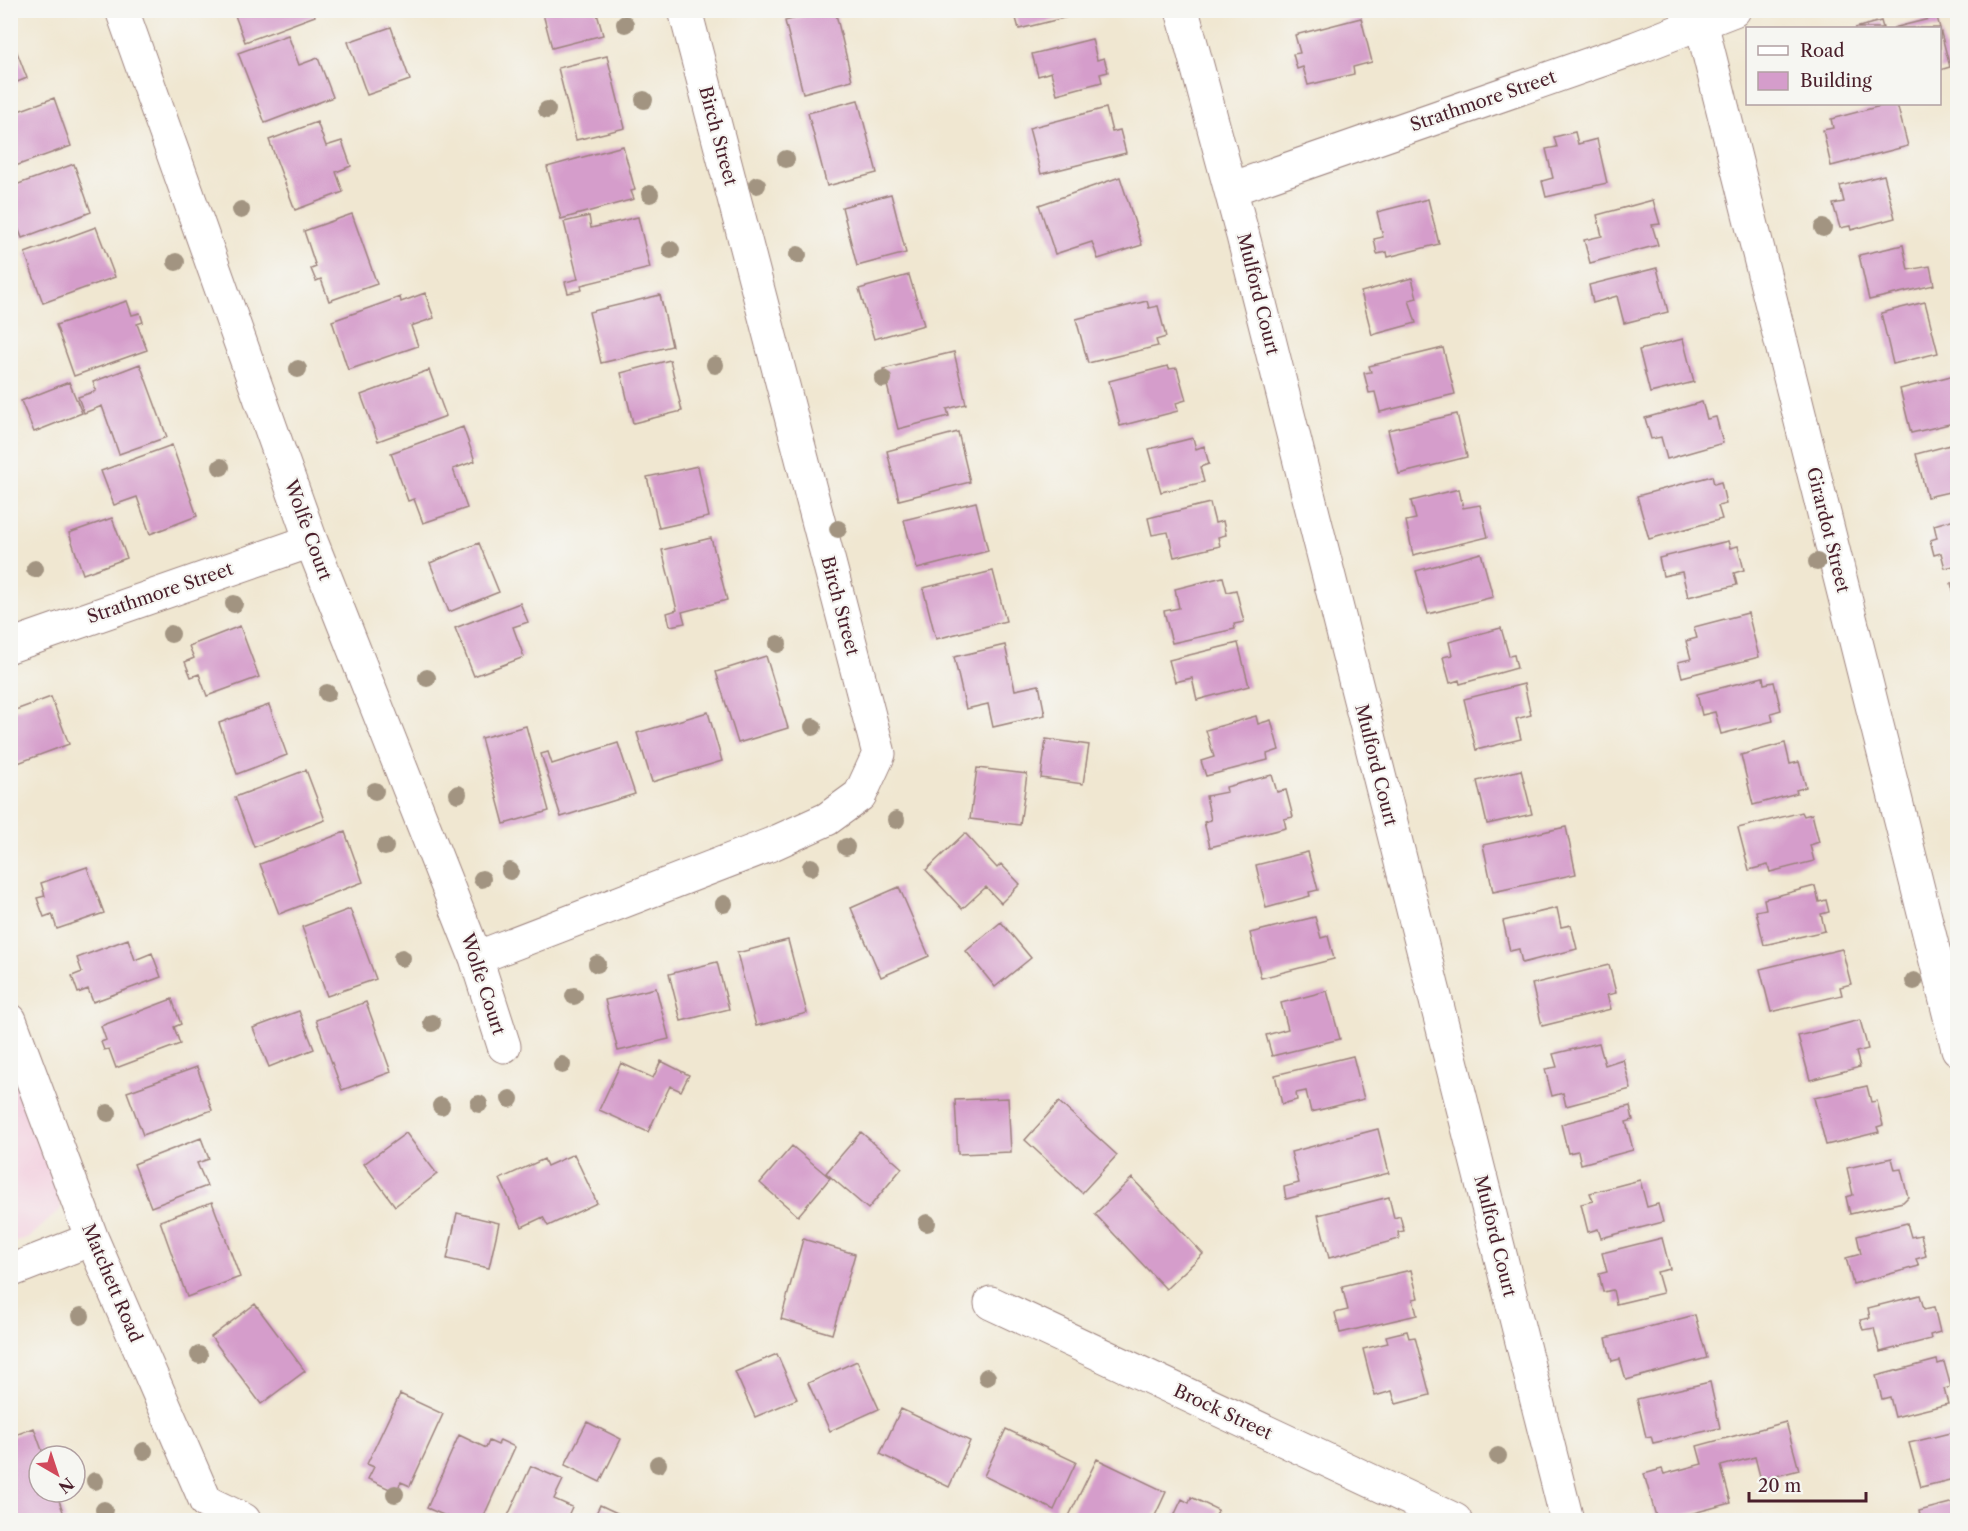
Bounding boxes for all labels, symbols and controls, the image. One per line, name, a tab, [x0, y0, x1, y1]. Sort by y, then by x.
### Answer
legend	[1746, 27, 1941, 105]
text: Road	[1800, 40, 1845, 62]
street label: Strathmore Street	[1407, 66, 1559, 136]
text: Building	[1800, 70, 1872, 92]
street label: Birch Street	[694, 84, 742, 189]
street label: Mulford Court	[1232, 231, 1284, 358]
street label: Girardot Street	[1802, 465, 1854, 596]
street label: Wolfe Court	[279, 476, 337, 584]
street label: Birch Street	[816, 554, 864, 659]
street label: Strathmore Street	[84, 558, 236, 628]
street label: Mulford Court	[1350, 702, 1402, 829]
street label: Wolfe Court	[456, 929, 510, 1038]
street label: Mulford Court	[1469, 1173, 1521, 1300]
street label: Matchett Road	[77, 1220, 147, 1346]
street label: Brock Street	[1170, 1380, 1276, 1445]
north arrow	[27, 1444, 87, 1504]
scale bar	[1749, 1465, 1866, 1503]
text: N	[55, 1474, 78, 1498]
text: 20 m	[1758, 1475, 1802, 1497]

